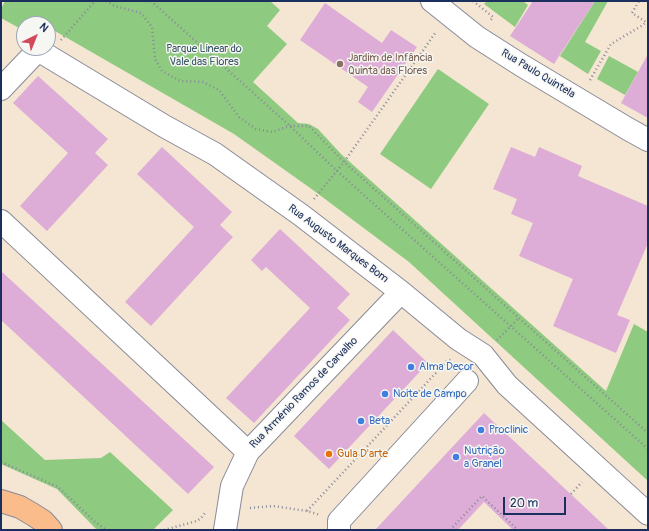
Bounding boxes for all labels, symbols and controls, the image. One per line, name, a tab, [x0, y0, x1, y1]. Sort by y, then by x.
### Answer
north arrow	[16, 16, 56, 56]
text: N	[37, 20, 51, 35]
park label: Parque Linear do Vale das Flores	[166, 42, 242, 68]
street label: Rua Paulo Quintela	[499, 47, 577, 101]
place label: Jardim de Infância Quinta das Flores	[348, 51, 432, 77]
marker: Jardim de Infância Quinta das Flores	[335, 59, 345, 69]
street label: Rua Augusto Marques Bom	[285, 202, 391, 286]
street label: Rua Arménio Ramos de Carvalho	[247, 334, 361, 452]
place label: Alma Decor	[419, 360, 474, 374]
marker: Alma Decor	[406, 362, 416, 372]
place label: Noite de Campo	[393, 387, 467, 401]
marker: Noite de Campo	[380, 389, 390, 399]
place label: Beta	[369, 414, 390, 428]
marker: Beta	[356, 416, 366, 426]
place label: Proclinic	[489, 423, 528, 437]
marker: Proclinic	[476, 425, 486, 435]
place label: Nutrição a Granel	[464, 444, 505, 470]
place label: Gula D'arte	[337, 447, 388, 461]
marker: Gula D'arte	[324, 449, 334, 459]
marker: Nutrição a Granel	[451, 452, 461, 462]
scale bar	[505, 489, 568, 515]
text: 20 m	[510, 496, 538, 511]

